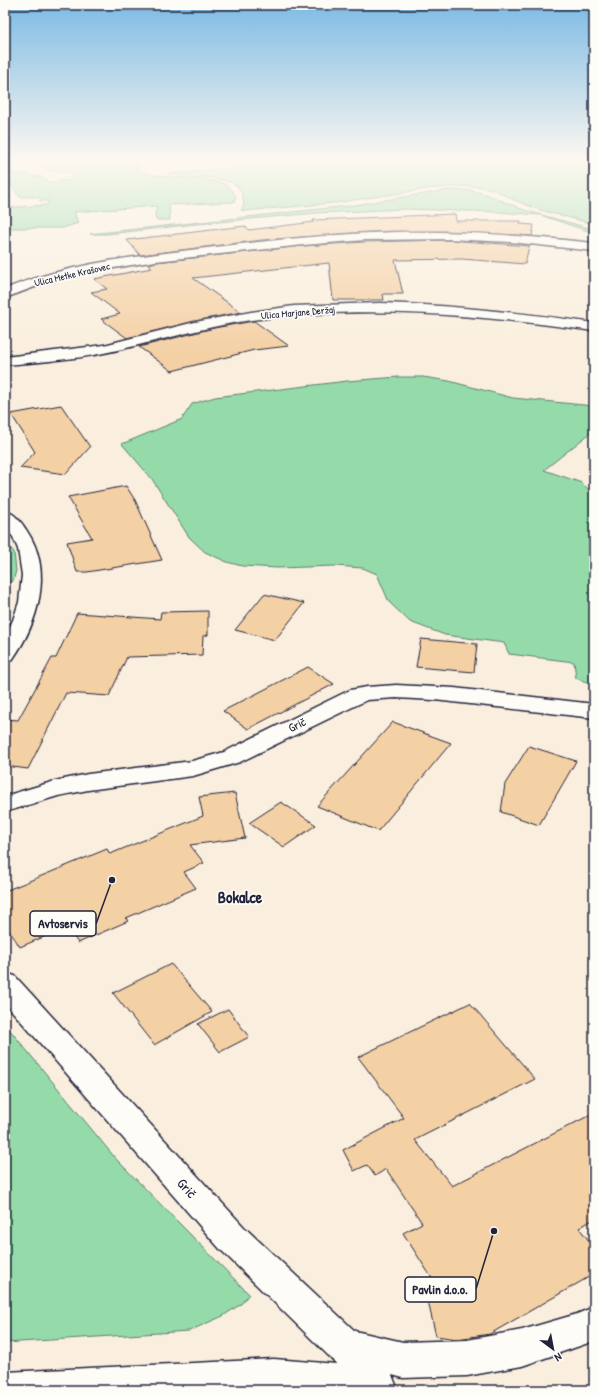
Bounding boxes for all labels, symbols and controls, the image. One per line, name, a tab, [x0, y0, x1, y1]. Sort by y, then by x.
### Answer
street label: Ulica Metke Krašovec	[33, 259, 111, 289]
street label: Ulica Marjane Deržaj	[260, 303, 336, 322]
street label: Grič	[285, 713, 309, 736]
district label: Bokalce	[218, 886, 263, 908]
callout: Avtoservis	[30, 911, 96, 936]
text: Avtoservis	[38, 914, 88, 932]
street label: Grič	[173, 1174, 202, 1202]
callout: Pavlin d.o.o.	[405, 1277, 476, 1302]
text: Pavlin d.o.o.	[412, 1280, 468, 1298]
north arrow	[533, 1329, 573, 1369]
text: N	[552, 1350, 564, 1365]

